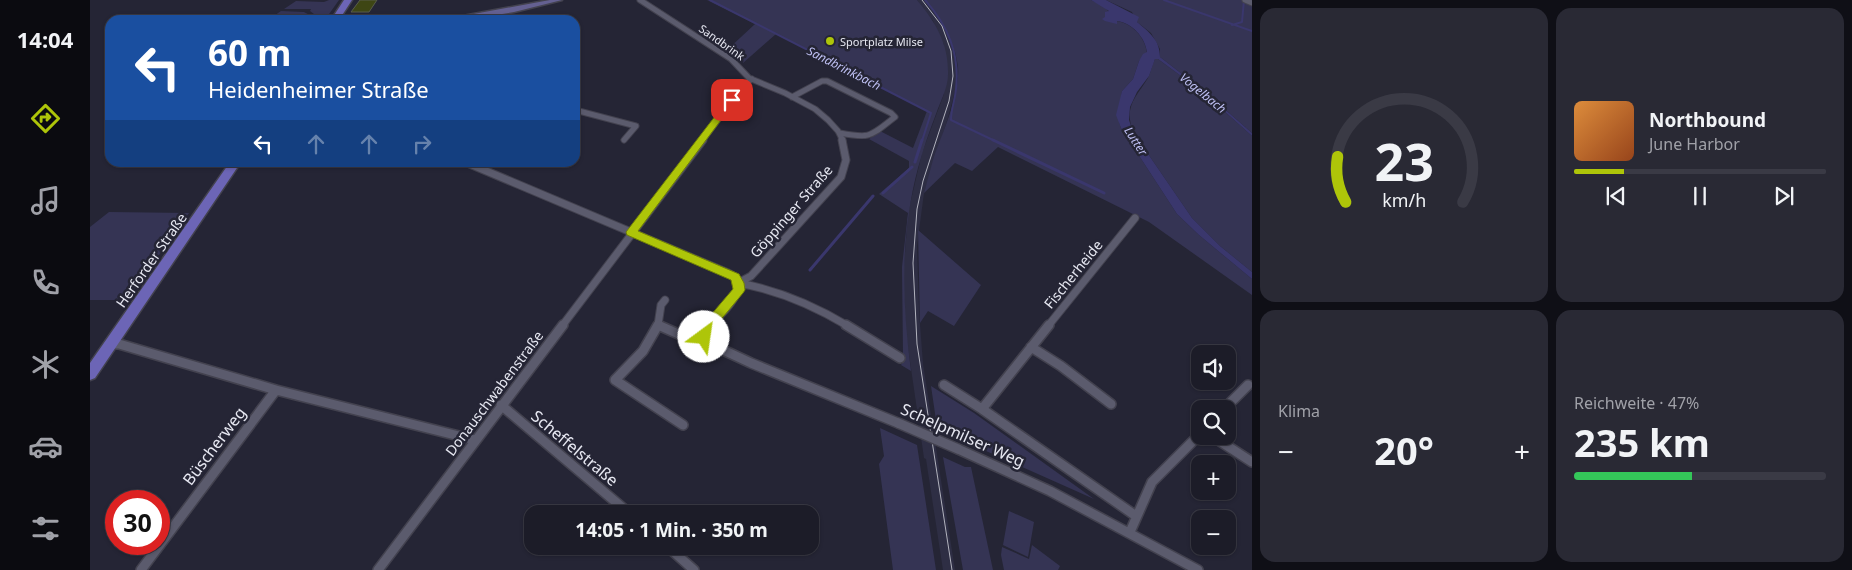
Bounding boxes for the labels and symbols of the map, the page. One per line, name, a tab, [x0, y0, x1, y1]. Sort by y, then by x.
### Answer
street label: Sandbrink	[696, 21, 748, 63]
place label: Sportplatz Milse	[840, 34, 923, 49]
marker: Sportplatz Milse	[824, 35, 836, 47]
water label: Sandbrinkbach	[804, 42, 884, 94]
water label: Vogelbach	[1176, 69, 1230, 117]
pin	[711, 79, 753, 121]
water label: Lutter	[1120, 123, 1152, 160]
street label: Göppinger Straße	[745, 161, 837, 261]
street label: Herforder Straße	[111, 209, 191, 311]
street label: Fischerheide	[1039, 236, 1107, 312]
position arrow	[677, 310, 729, 362]
street label: Donauschwabenstraße	[441, 327, 547, 459]
street label: Schelpmilser Weg	[898, 398, 1028, 472]
street label: Büscherweg	[177, 402, 251, 490]
street label: Scheffelstraße	[527, 405, 623, 491]
speed limit sign: 30	[105, 490, 170, 555]

